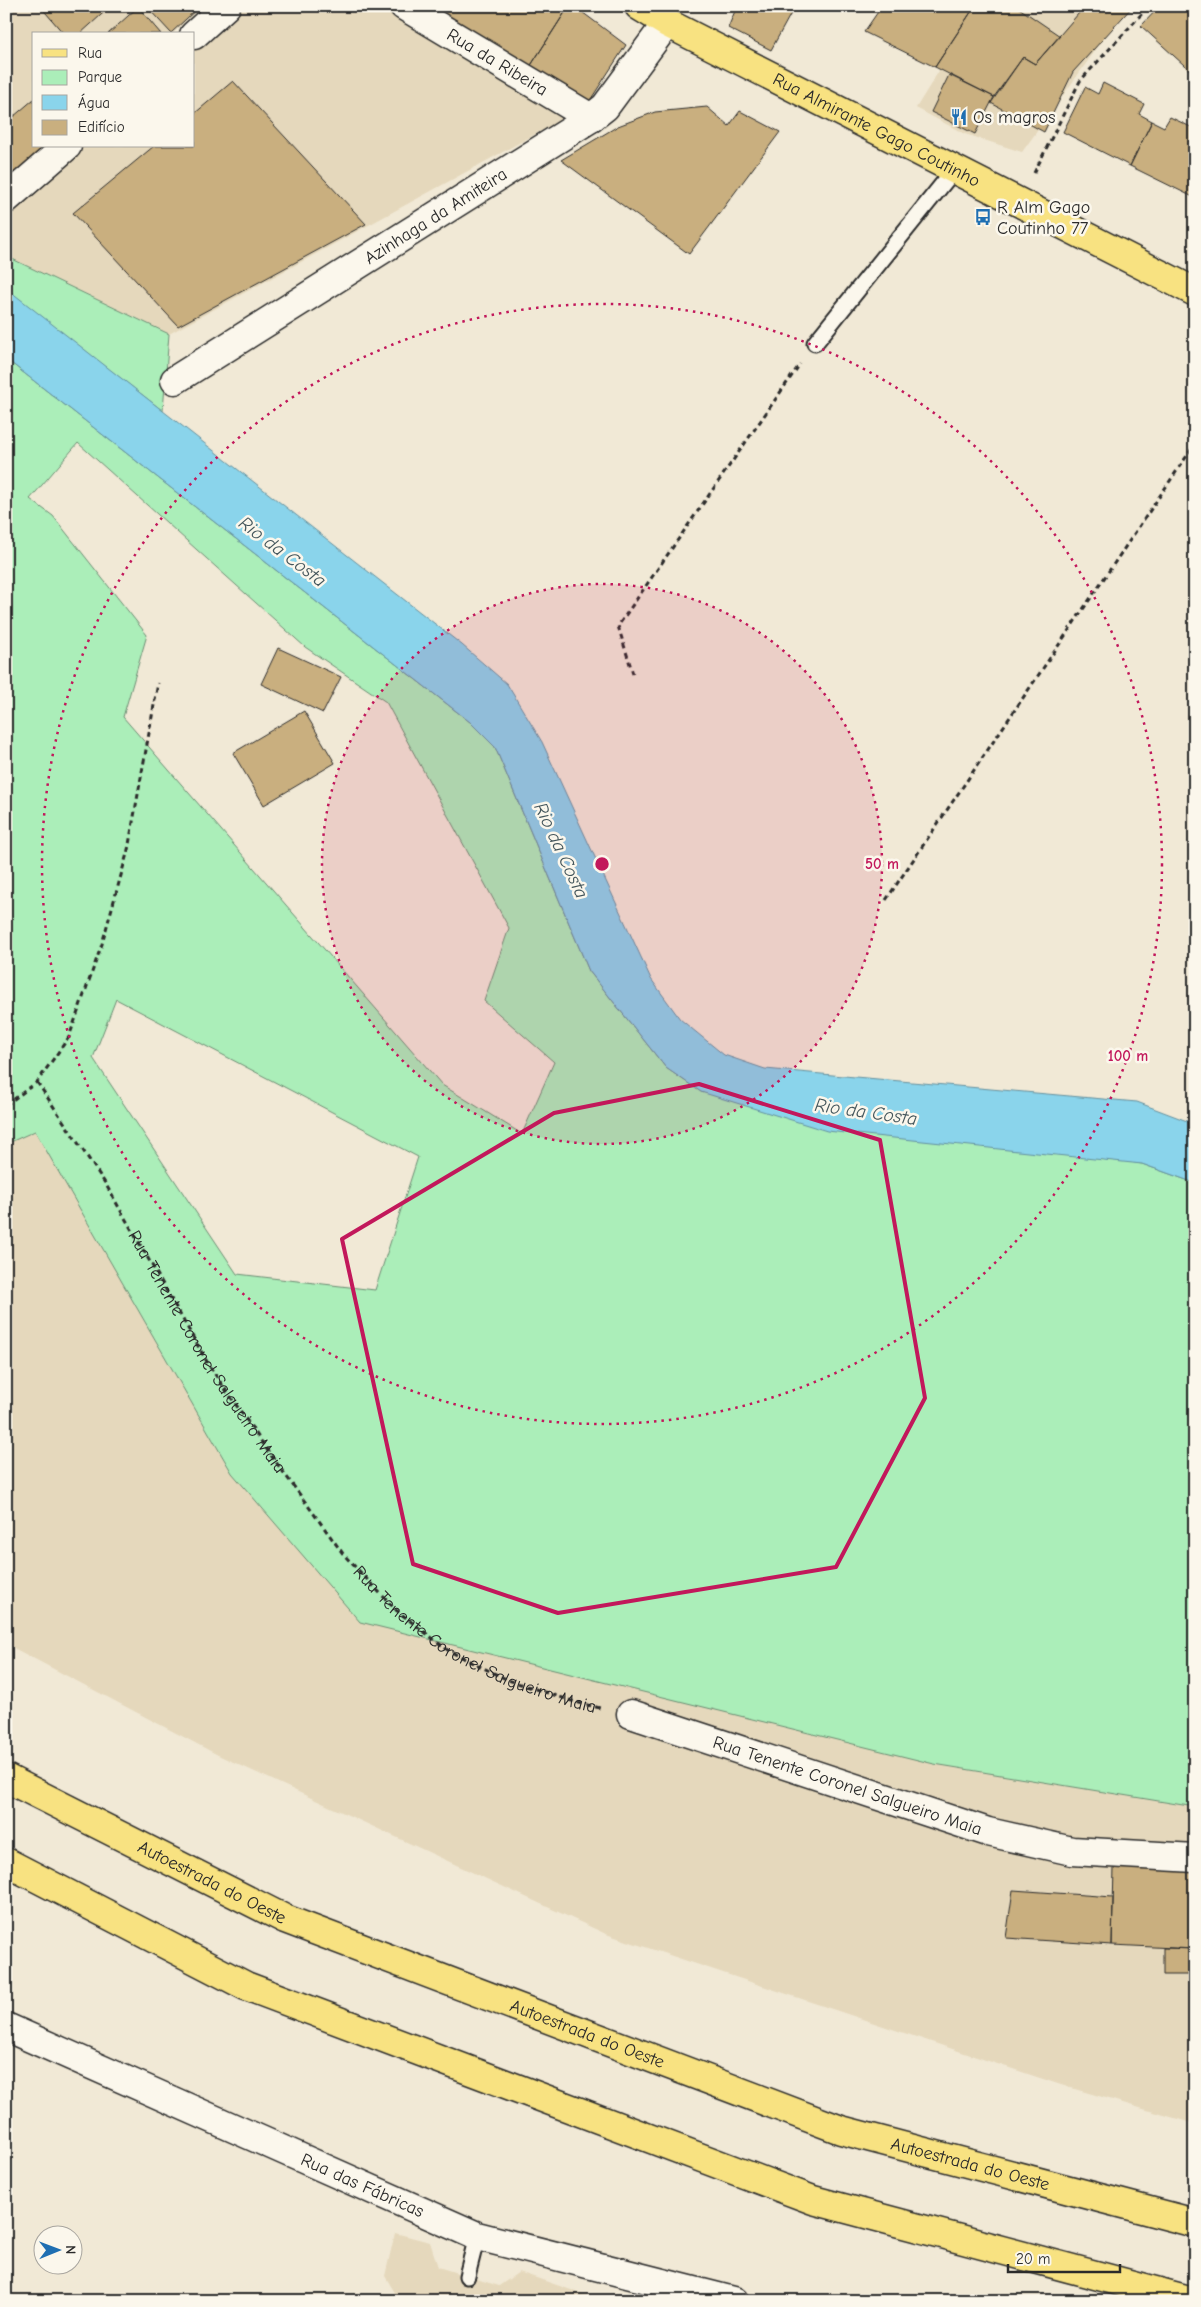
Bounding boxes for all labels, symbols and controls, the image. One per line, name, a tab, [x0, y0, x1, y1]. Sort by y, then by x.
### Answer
street label: Rua da Ribeira	[443, 24, 551, 101]
legend	[32, 32, 195, 148]
text: Rua	[78, 44, 102, 62]
text: Parque	[78, 68, 123, 86]
street label: Rua Almirante Gago Coutinho	[769, 69, 984, 192]
text: Água	[78, 93, 110, 112]
restaurant icon: Os magros	[949, 107, 969, 127]
place label: Os magros	[973, 107, 1056, 128]
text: Edifício	[78, 118, 125, 136]
street label: Azinhaga da Amiteira	[361, 164, 511, 269]
place label: R Alm Gago Coutinho 77	[997, 197, 1090, 239]
bus stop icon: R Alm Gago Coutinho 77	[973, 207, 993, 227]
water label: Rio da Costa	[235, 512, 330, 592]
water label: Rio da Costa	[529, 799, 593, 902]
centre of rings	[593, 855, 611, 873]
text: 50 m	[865, 855, 899, 873]
text: 100 m	[1108, 1047, 1148, 1065]
water label: Rio da Costa	[813, 1094, 919, 1130]
street label: Rua Tenente Coronel Salgueiro Maia	[123, 1227, 290, 1477]
street label: Rua Tenente Coronel Salgueiro Maia	[349, 1562, 598, 1718]
street label: Rua Tenente Coronel Salgueiro Maia	[710, 1732, 985, 1840]
street label: Autoestrada do Oeste	[134, 1836, 290, 1929]
street label: Autoestrada do Oeste	[507, 1995, 667, 2073]
street label: Autoestrada do Oeste	[889, 2134, 1052, 2195]
street label: Rua das Fábricas	[297, 2149, 427, 2222]
north arrow	[32, 2224, 82, 2274]
scale bar	[1008, 2242, 1121, 2274]
text: N	[62, 2245, 79, 2254]
text: 20 m	[1016, 2250, 1050, 2268]

